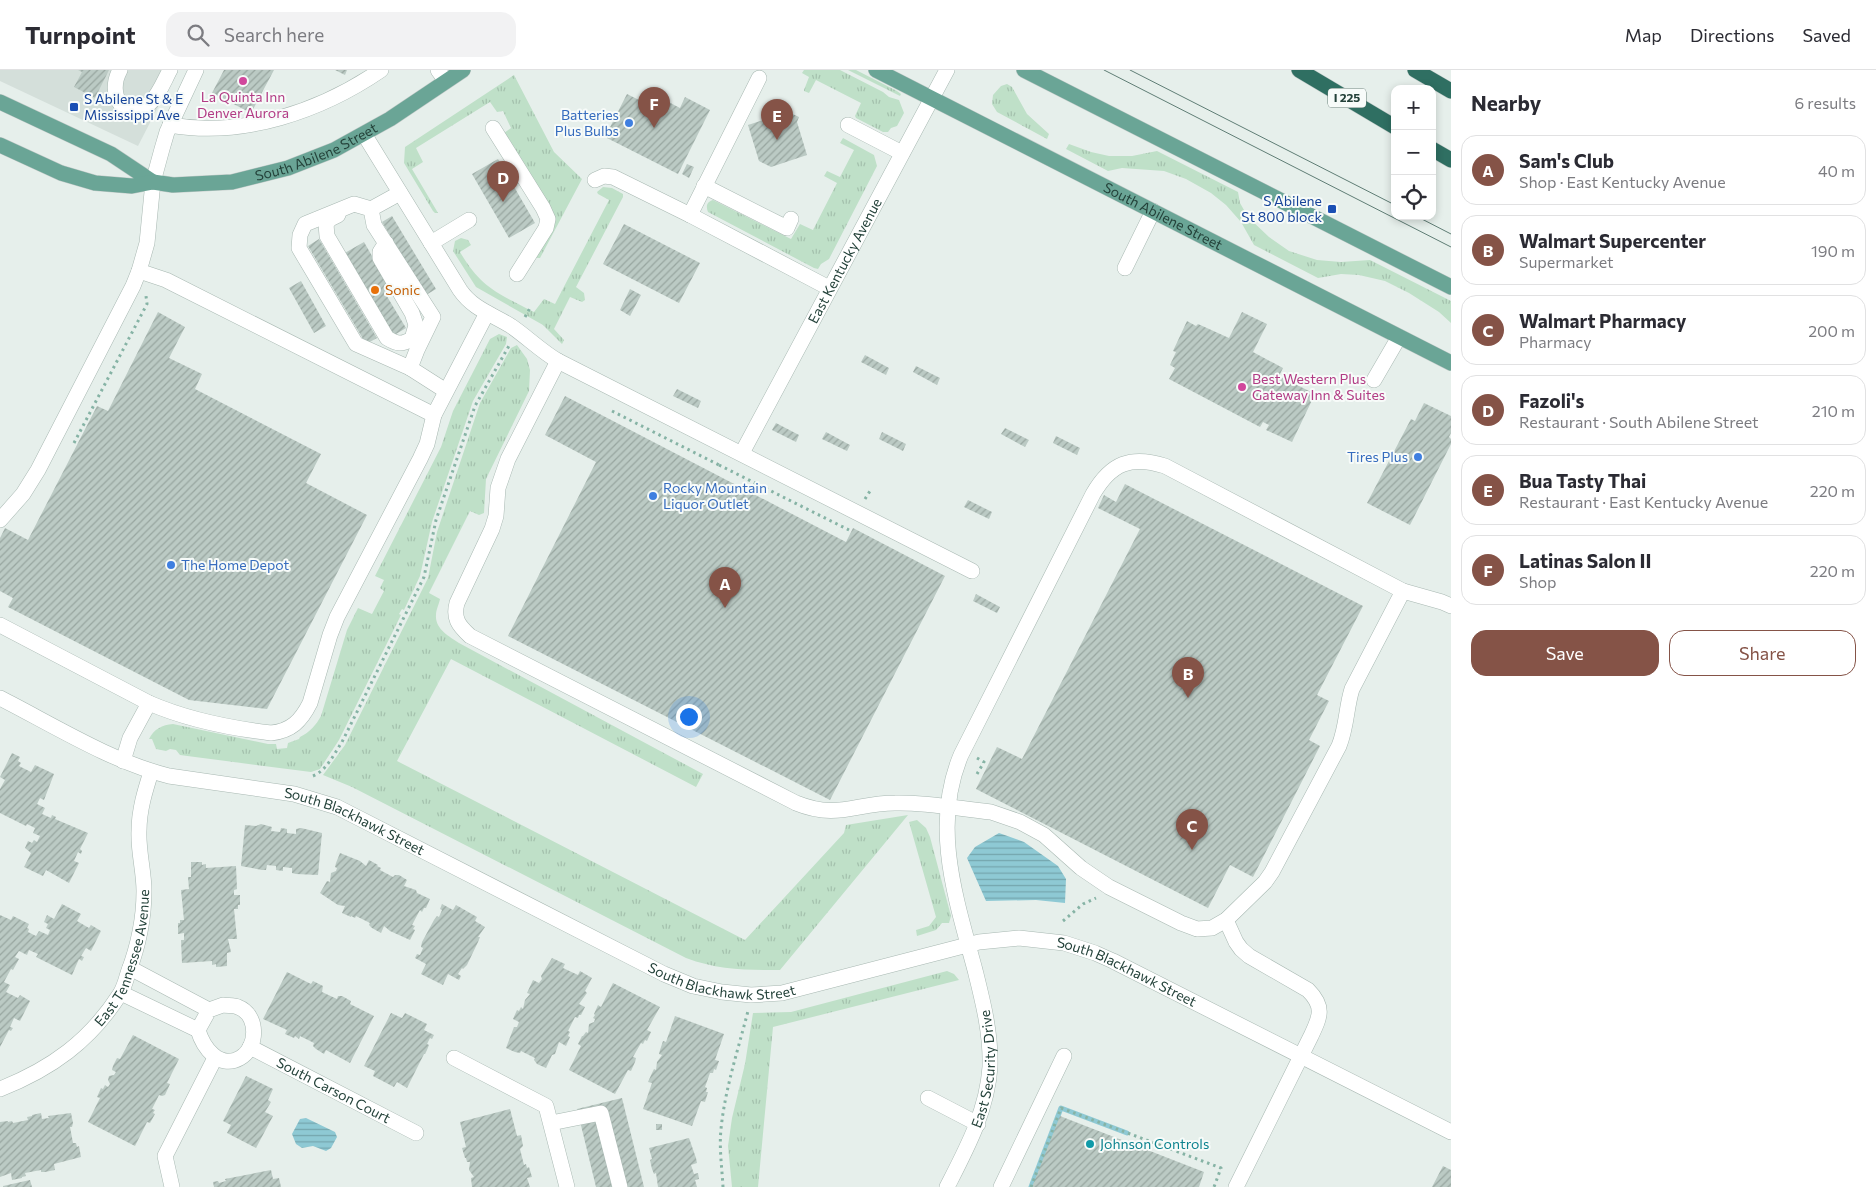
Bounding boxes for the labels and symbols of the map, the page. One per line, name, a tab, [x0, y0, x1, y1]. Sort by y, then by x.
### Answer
marker: La Quinta Inn Denver Aurora	[237, 75, 249, 87]
pin: F	[638, 87, 670, 128]
place label: La Quinta Inn Denver Aurora	[197, 88, 289, 121]
road number: I 225	[1328, 88, 1366, 108]
place label: S Abilene St & E Mississippi Ave	[84, 90, 183, 123]
pin: E	[761, 99, 793, 140]
marker: S Abilene St & E Mississippi Ave	[68, 101, 80, 113]
place label: Batteries Plus Bulbs	[555, 106, 619, 139]
marker: Batteries Plus Bulbs	[623, 117, 635, 129]
street label: South Abilene Street	[253, 119, 380, 184]
pin: D	[487, 161, 519, 202]
street label: South Abilene Street	[1101, 178, 1226, 253]
place label: S Abilene St 800 block	[1241, 192, 1322, 225]
street label: East Kentucky Avenue	[804, 195, 885, 326]
marker: S Abilene St 800 block	[1326, 203, 1338, 215]
place label: Sonic	[385, 281, 420, 298]
marker: Sonic	[369, 284, 381, 296]
place label: Best Western Plus Gateway Inn & Suites	[1252, 370, 1385, 403]
marker: Best Western Plus Gateway Inn & Suites	[1236, 381, 1248, 393]
place label: Tires Plus	[1347, 448, 1408, 465]
marker: Tires Plus	[1412, 451, 1424, 463]
place label: Rocky Mountain Liquor Outlet	[663, 479, 767, 512]
marker: Rocky Mountain Liquor Outlet	[647, 490, 659, 502]
place label: The Home Depot	[181, 556, 289, 573]
marker: The Home Depot	[165, 559, 177, 571]
pin: A	[709, 567, 741, 608]
pin: B	[1172, 657, 1204, 698]
your location	[676, 704, 702, 730]
street label: South Blackhawk Street	[283, 784, 428, 858]
pin: C	[1176, 809, 1208, 850]
street label: East Tennessee Avenue	[90, 889, 152, 1029]
street label: South Blackhawk Street	[1056, 933, 1200, 1010]
street label: South Blackhawk Street	[645, 958, 797, 1003]
street label: East Security Drive	[967, 1009, 998, 1130]
street label: South Carson Court	[274, 1053, 394, 1126]
place label: Johnson Controls	[1100, 1135, 1209, 1152]
marker: Johnson Controls	[1084, 1138, 1096, 1150]

